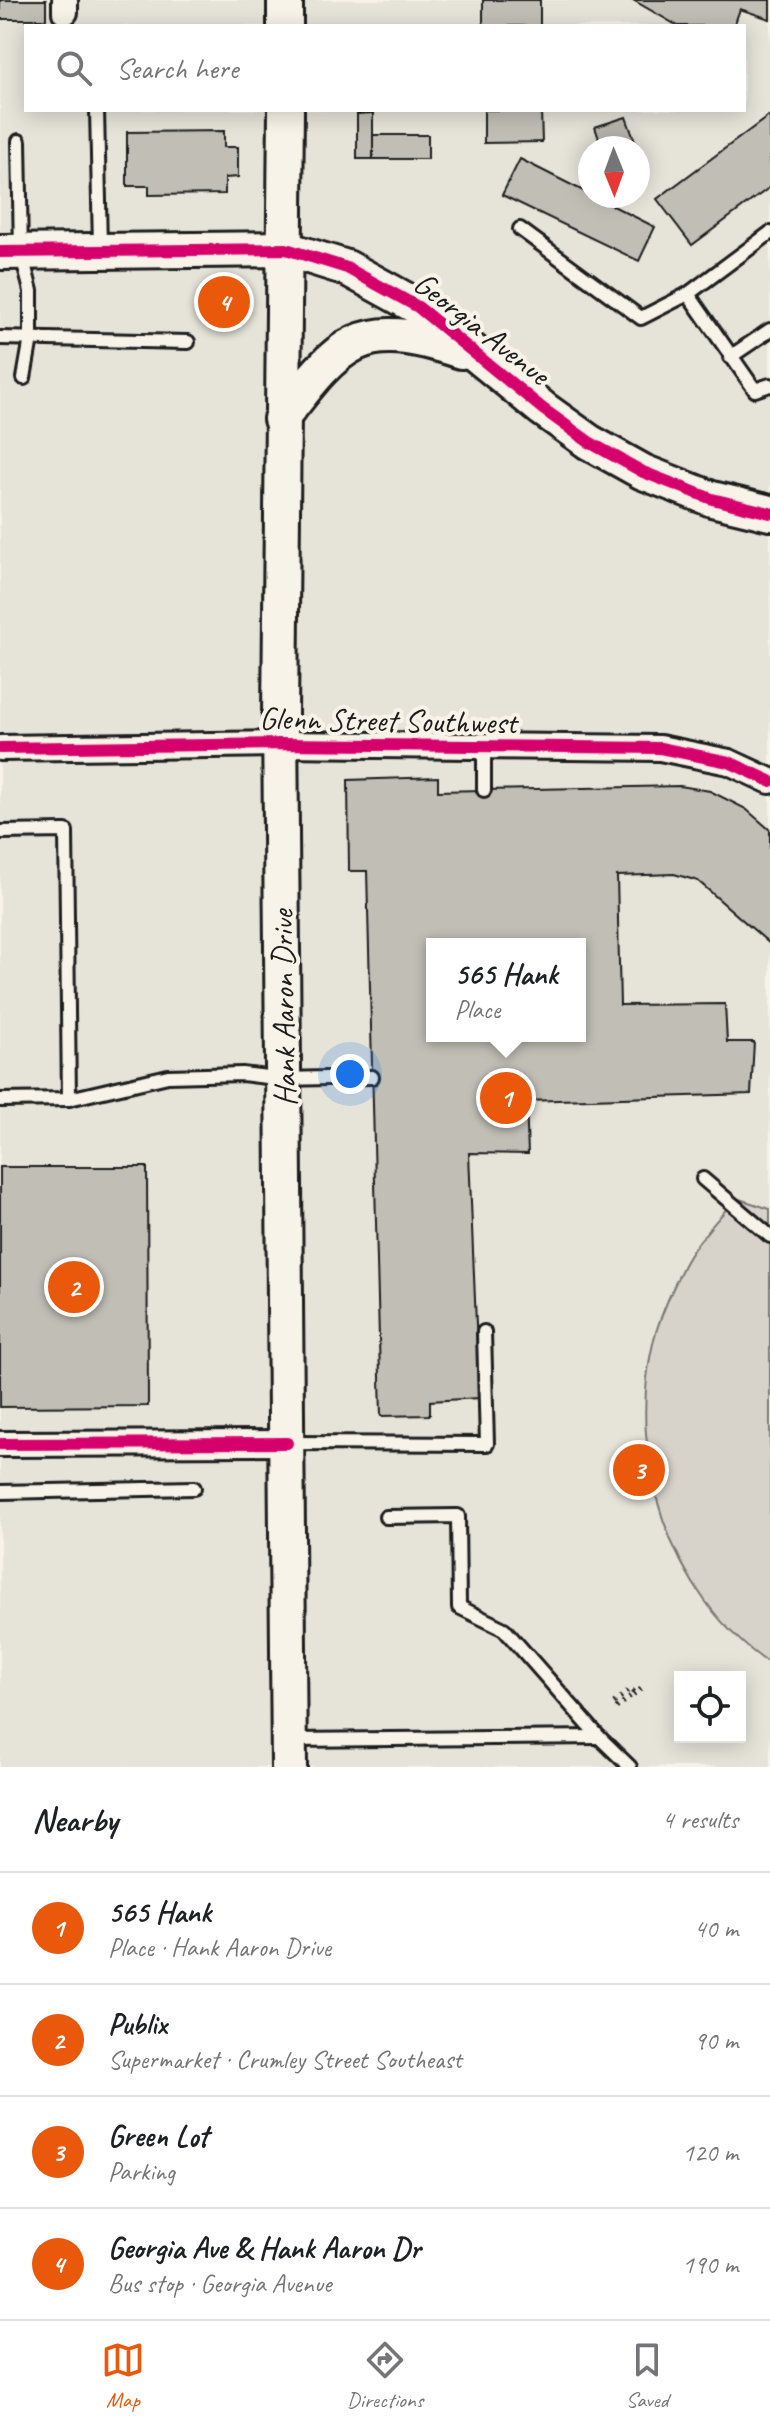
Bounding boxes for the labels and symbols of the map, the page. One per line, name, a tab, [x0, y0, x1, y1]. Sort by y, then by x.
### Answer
north arrow	[578, 136, 650, 208]
street label: Georgia Avenue	[405, 263, 560, 396]
pin: 4	[198, 272, 250, 332]
street label: Glenn Street Southwest	[259, 698, 520, 743]
street label: Hank Aaron Drive	[261, 907, 306, 1107]
your location	[330, 1054, 370, 1094]
pin: 1	[480, 1068, 532, 1128]
pin: 2	[48, 1257, 100, 1317]
pin: 3	[613, 1440, 665, 1500]

